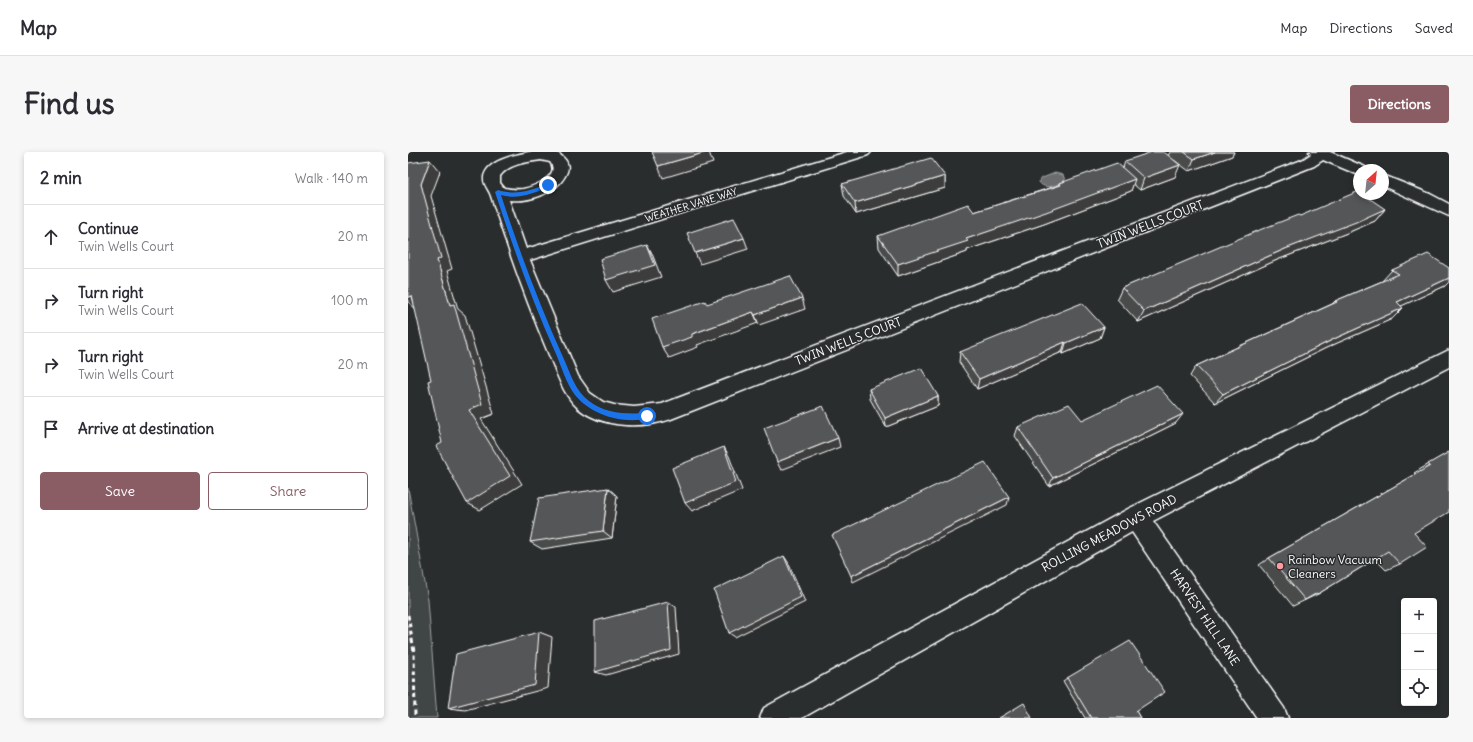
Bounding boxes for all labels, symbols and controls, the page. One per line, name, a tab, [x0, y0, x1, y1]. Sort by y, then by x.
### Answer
text: Map	[20, 16, 57, 40]
text: Map	[1280, 19, 1307, 37]
text: Directions	[1329, 19, 1393, 37]
text: Saved	[1415, 19, 1453, 37]
button: Directions	[1350, 85, 1449, 123]
text: Find us	[24, 86, 115, 122]
north arrow	[1353, 164, 1389, 200]
text: 2 min	[40, 167, 82, 189]
text: Walk · 140 m	[295, 170, 368, 187]
route end	[539, 176, 557, 194]
street label: WEATHER VANE WAY	[643, 185, 739, 225]
street label: TWIN WELLS COURT	[1095, 197, 1205, 251]
text: Continue	[78, 219, 139, 238]
icon: ahead	[40, 226, 62, 248]
text: 20 m	[338, 228, 368, 245]
text: Twin Wells Court	[78, 238, 174, 255]
text: Turn right	[78, 283, 143, 302]
icon: right	[40, 290, 62, 312]
text: 100 m	[331, 292, 368, 309]
text: Twin Wells Court	[78, 302, 174, 319]
street label: TWIN WELLS COURT	[793, 314, 903, 368]
text: Turn right	[78, 347, 143, 366]
icon: right	[40, 354, 62, 376]
text: 20 m	[338, 356, 368, 373]
text: Twin Wells Court	[78, 366, 174, 383]
route start	[638, 407, 656, 425]
icon: arrive	[40, 418, 62, 440]
text: Arrive at destination	[78, 419, 214, 438]
button: Save	[40, 472, 200, 510]
button: Share	[208, 472, 368, 510]
street label: ROLLING MEADOWS ROAD	[1039, 491, 1179, 575]
place label: Rainbow Vacuum Cleaners	[1288, 552, 1383, 581]
marker: Rainbow Vacuum Cleaners	[1275, 561, 1285, 571]
street label: HARVEST HILL LANE	[1167, 566, 1243, 668]
map controls	[1401, 598, 1437, 706]
button: +	[1401, 598, 1437, 634]
button: −	[1401, 634, 1437, 670]
button: locate	[1401, 670, 1437, 706]

